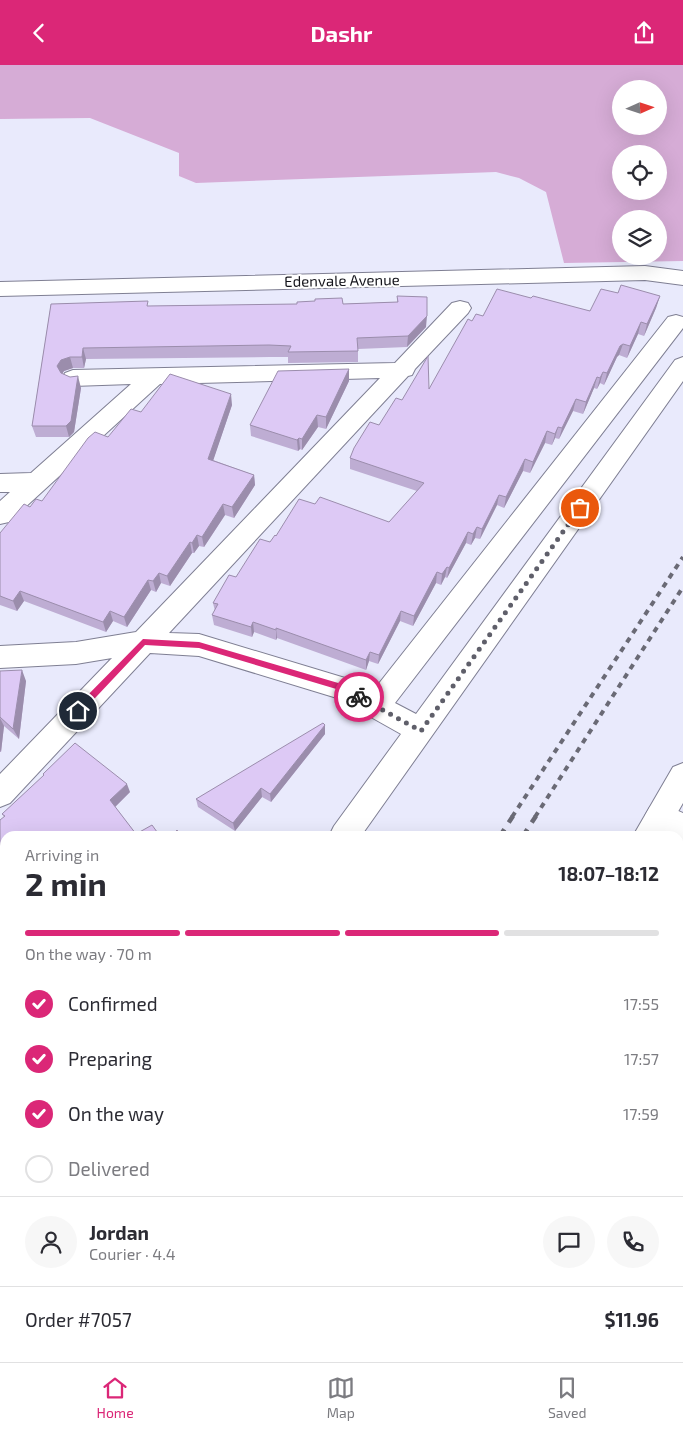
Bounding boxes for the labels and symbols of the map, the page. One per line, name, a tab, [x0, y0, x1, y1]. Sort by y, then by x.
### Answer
north arrow	[612, 80, 668, 135]
street label: Edenvale Avenue	[284, 270, 400, 290]
pin	[559, 487, 601, 529]
courier	[334, 672, 384, 722]
pin	[57, 690, 99, 732]

